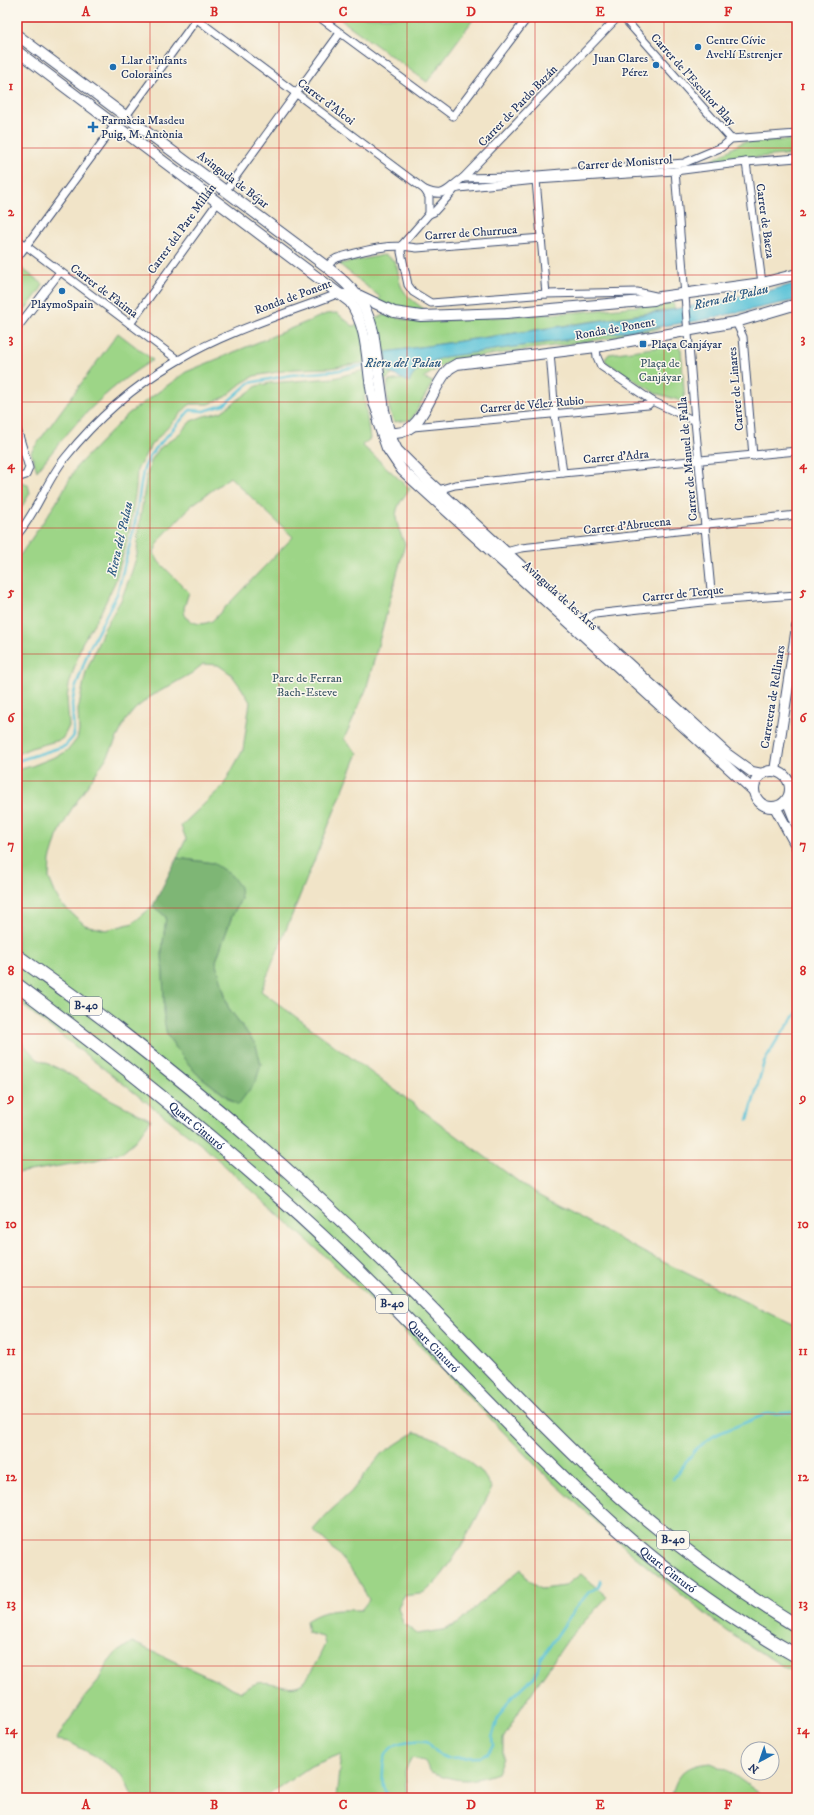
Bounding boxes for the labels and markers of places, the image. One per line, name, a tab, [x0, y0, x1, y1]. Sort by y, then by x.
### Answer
place label: Centre Cívic Avel·lí Estrenjer	[706, 33, 783, 62]
marker: Centre Cívic Avel·lí Estrenjer	[693, 42, 703, 52]
place label: Juan Clares Pérez	[593, 51, 648, 80]
place label: Llar d'infants Coloraines	[121, 53, 187, 82]
marker: Juan Clares Pérez	[651, 60, 661, 70]
marker: Llar d'infants Coloraines	[108, 62, 118, 72]
place label: Farmàcia Masdeu Puig, M. Antònia	[101, 113, 185, 142]
marker: Farmàcia Masdeu Puig, M. Antònia	[88, 122, 98, 132]
marker: PlaymoSpain	[57, 286, 67, 296]
place label: PlaymoSpain	[31, 297, 94, 312]
place label: Plaça Canjáyar	[651, 337, 723, 352]
marker: Plaça Canjáyar	[638, 339, 648, 349]

